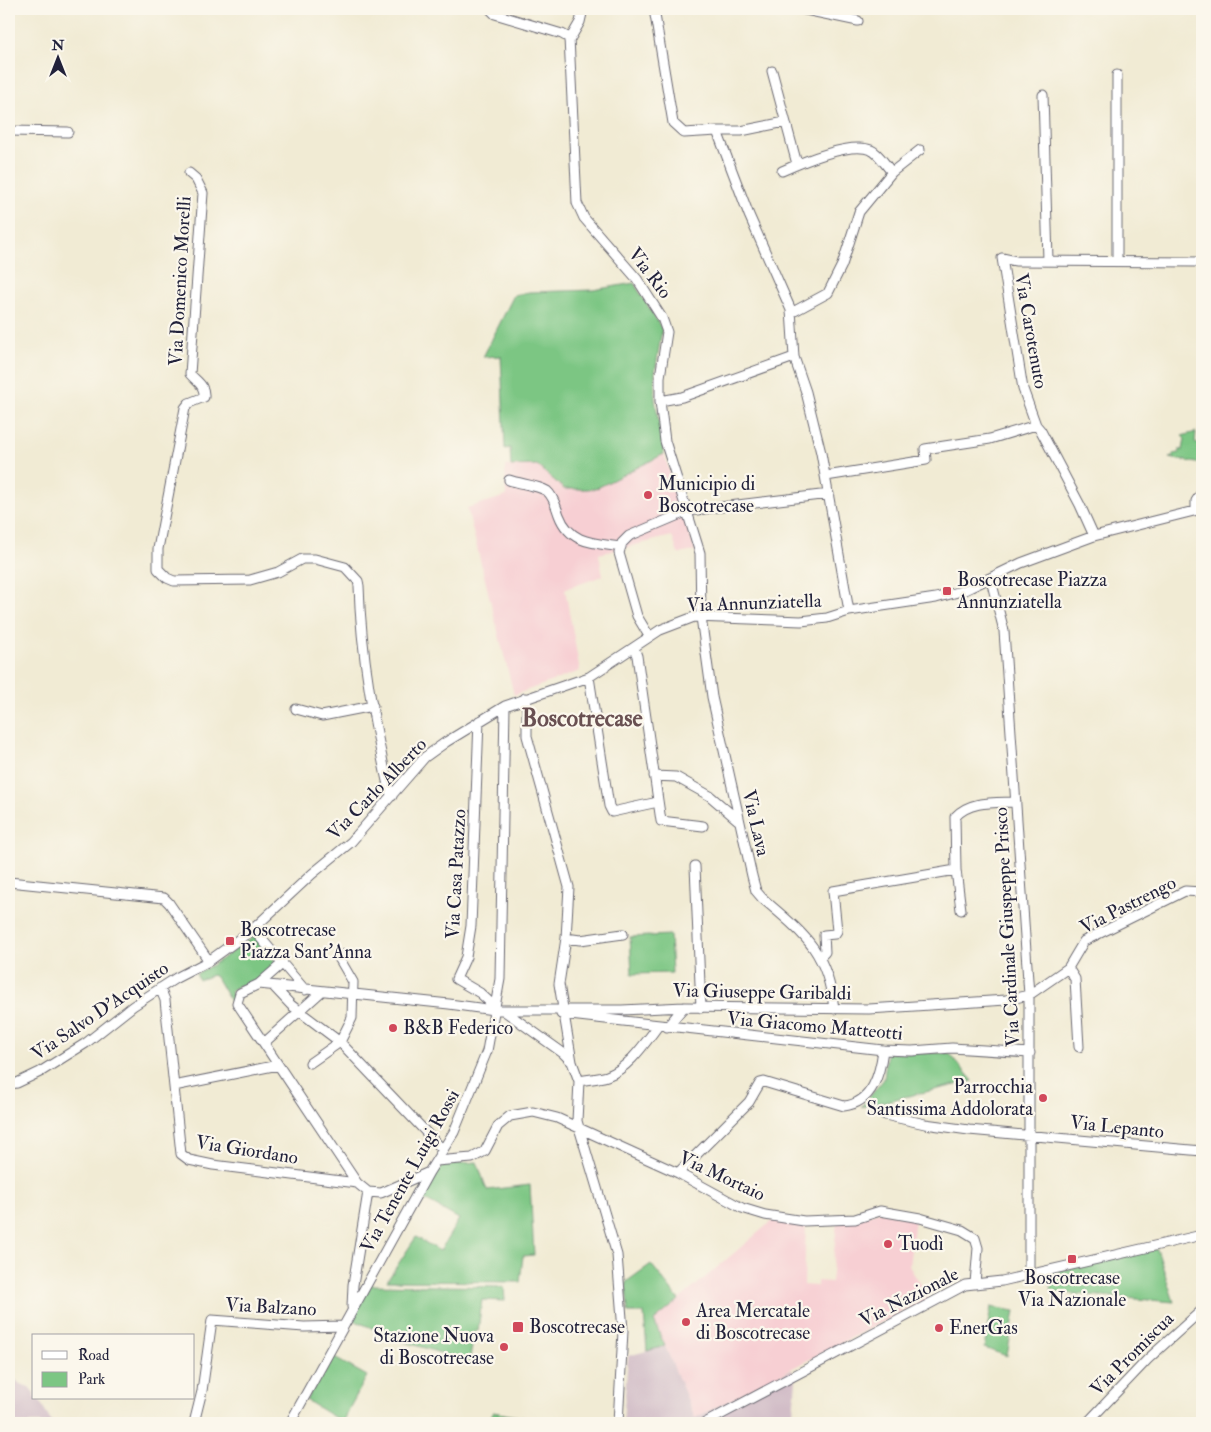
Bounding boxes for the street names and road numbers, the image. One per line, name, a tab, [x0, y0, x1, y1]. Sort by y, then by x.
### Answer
street label: Via Domenico Morelli	[164, 196, 196, 366]
street label: Via Rio	[623, 243, 677, 303]
street label: Via Carotenuto	[1009, 271, 1053, 391]
street label: Via Annunziatella	[686, 589, 822, 617]
street label: Via Carlo Alberto	[322, 733, 432, 845]
street label: Via Lava	[737, 787, 775, 859]
street label: Via Cardinale Giuspeppe Prisco	[989, 807, 1026, 1047]
street label: Via Casa Patazzo	[441, 808, 471, 940]
street label: Via Pastrengo	[1076, 871, 1180, 939]
street label: Via Salvo D'Acquisto	[27, 956, 173, 1066]
street label: Via Giuseppe Garibaldi	[672, 978, 852, 1007]
street label: Via Giacomo Matteotti	[726, 1006, 904, 1046]
street label: Via Tenente Luigi Rossi	[355, 1085, 465, 1257]
street label: Via Lepanto	[1069, 1110, 1165, 1145]
street label: Via Giordano	[194, 1130, 300, 1170]
street label: Via Mortaio	[675, 1146, 769, 1206]
street label: Via Nazionale	[855, 1262, 963, 1332]
street label: Via Balzano	[225, 1293, 317, 1321]
street label: Via Promiscua	[1085, 1307, 1179, 1401]

